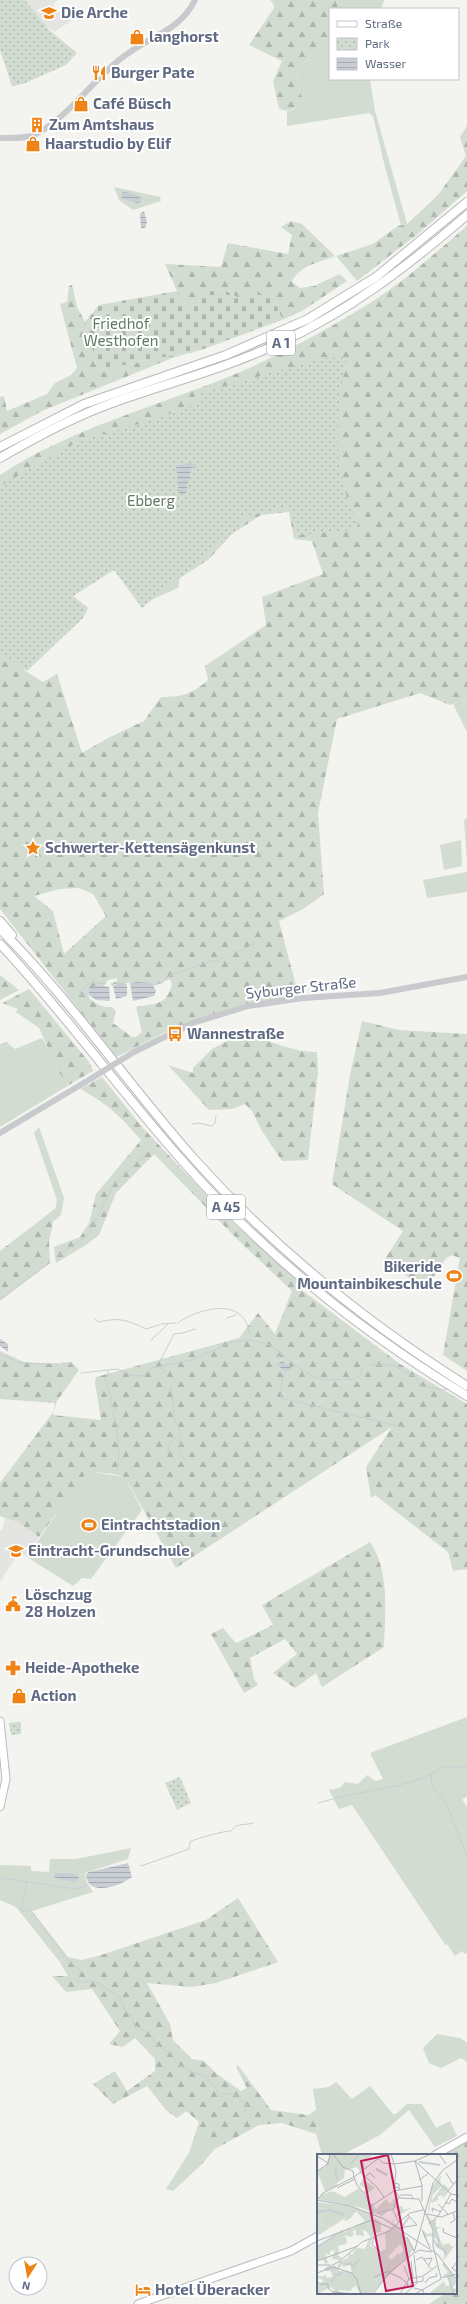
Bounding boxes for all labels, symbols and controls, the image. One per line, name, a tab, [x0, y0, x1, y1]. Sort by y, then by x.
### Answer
place label: Die Arche	[61, 3, 128, 21]
school or university icon: Die Arche	[40, 4, 58, 22]
legend	[329, 8, 459, 80]
text: Straße	[365, 16, 402, 30]
place label: langhorst	[149, 27, 219, 45]
shop icon: langhorst	[128, 28, 146, 46]
text: Park	[365, 36, 390, 50]
text: Wasser	[365, 56, 406, 70]
place label: Burger Pate	[111, 63, 195, 81]
restaurant icon: Burger Pate	[90, 64, 108, 82]
place label: Café Büsch	[93, 94, 171, 112]
shop icon: Café Büsch	[72, 95, 90, 113]
place label: Zum Amtshaus	[49, 115, 154, 133]
building icon: Zum Amtshaus	[28, 116, 46, 134]
place label: Haarstudio by Elif	[45, 134, 172, 153]
shop icon: Haarstudio by Elif	[24, 135, 42, 153]
park label: Friedhof Westhofen	[84, 314, 158, 349]
road number: A 1	[267, 331, 295, 355]
park label: Ebberg	[127, 491, 176, 509]
place label: Schwerter-Kettensägenkunst	[45, 838, 255, 856]
place icon: Schwerter-Kettensägenkunst	[24, 839, 42, 857]
street label: Syburger Straße	[245, 972, 357, 1002]
place label: Wannestraße	[187, 1024, 285, 1042]
bus stop icon: Wannestraße	[166, 1025, 184, 1043]
road number: A 45	[207, 1195, 245, 1219]
place label: Bikeride Mountainbikeschule	[297, 1257, 442, 1292]
sports icon: Bikeride Mountainbikeschule	[445, 1267, 463, 1285]
place label: Eintrachtstadion	[101, 1515, 220, 1533]
sports icon: Eintrachtstadion	[80, 1516, 98, 1534]
place label: Eintracht-Grundschule	[28, 1541, 190, 1559]
school or university icon: Eintracht-Grundschule	[7, 1542, 25, 1560]
place label: Löschzug 28 Holzen	[25, 1585, 96, 1620]
public building icon: Löschzug 28 Holzen	[4, 1595, 22, 1613]
place label: Heide-Apotheke	[25, 1658, 139, 1676]
pharmacy icon: Heide-Apotheke	[4, 1659, 22, 1677]
place label: Action	[31, 1686, 77, 1704]
shop icon: Action	[10, 1687, 28, 1705]
inset map	[317, 2154, 457, 2294]
north arrow	[8, 2256, 48, 2296]
text: N	[21, 2279, 31, 2293]
place label: Hotel Überacker	[155, 2280, 270, 2298]
hotel icon: Hotel Überacker	[134, 2281, 152, 2299]

